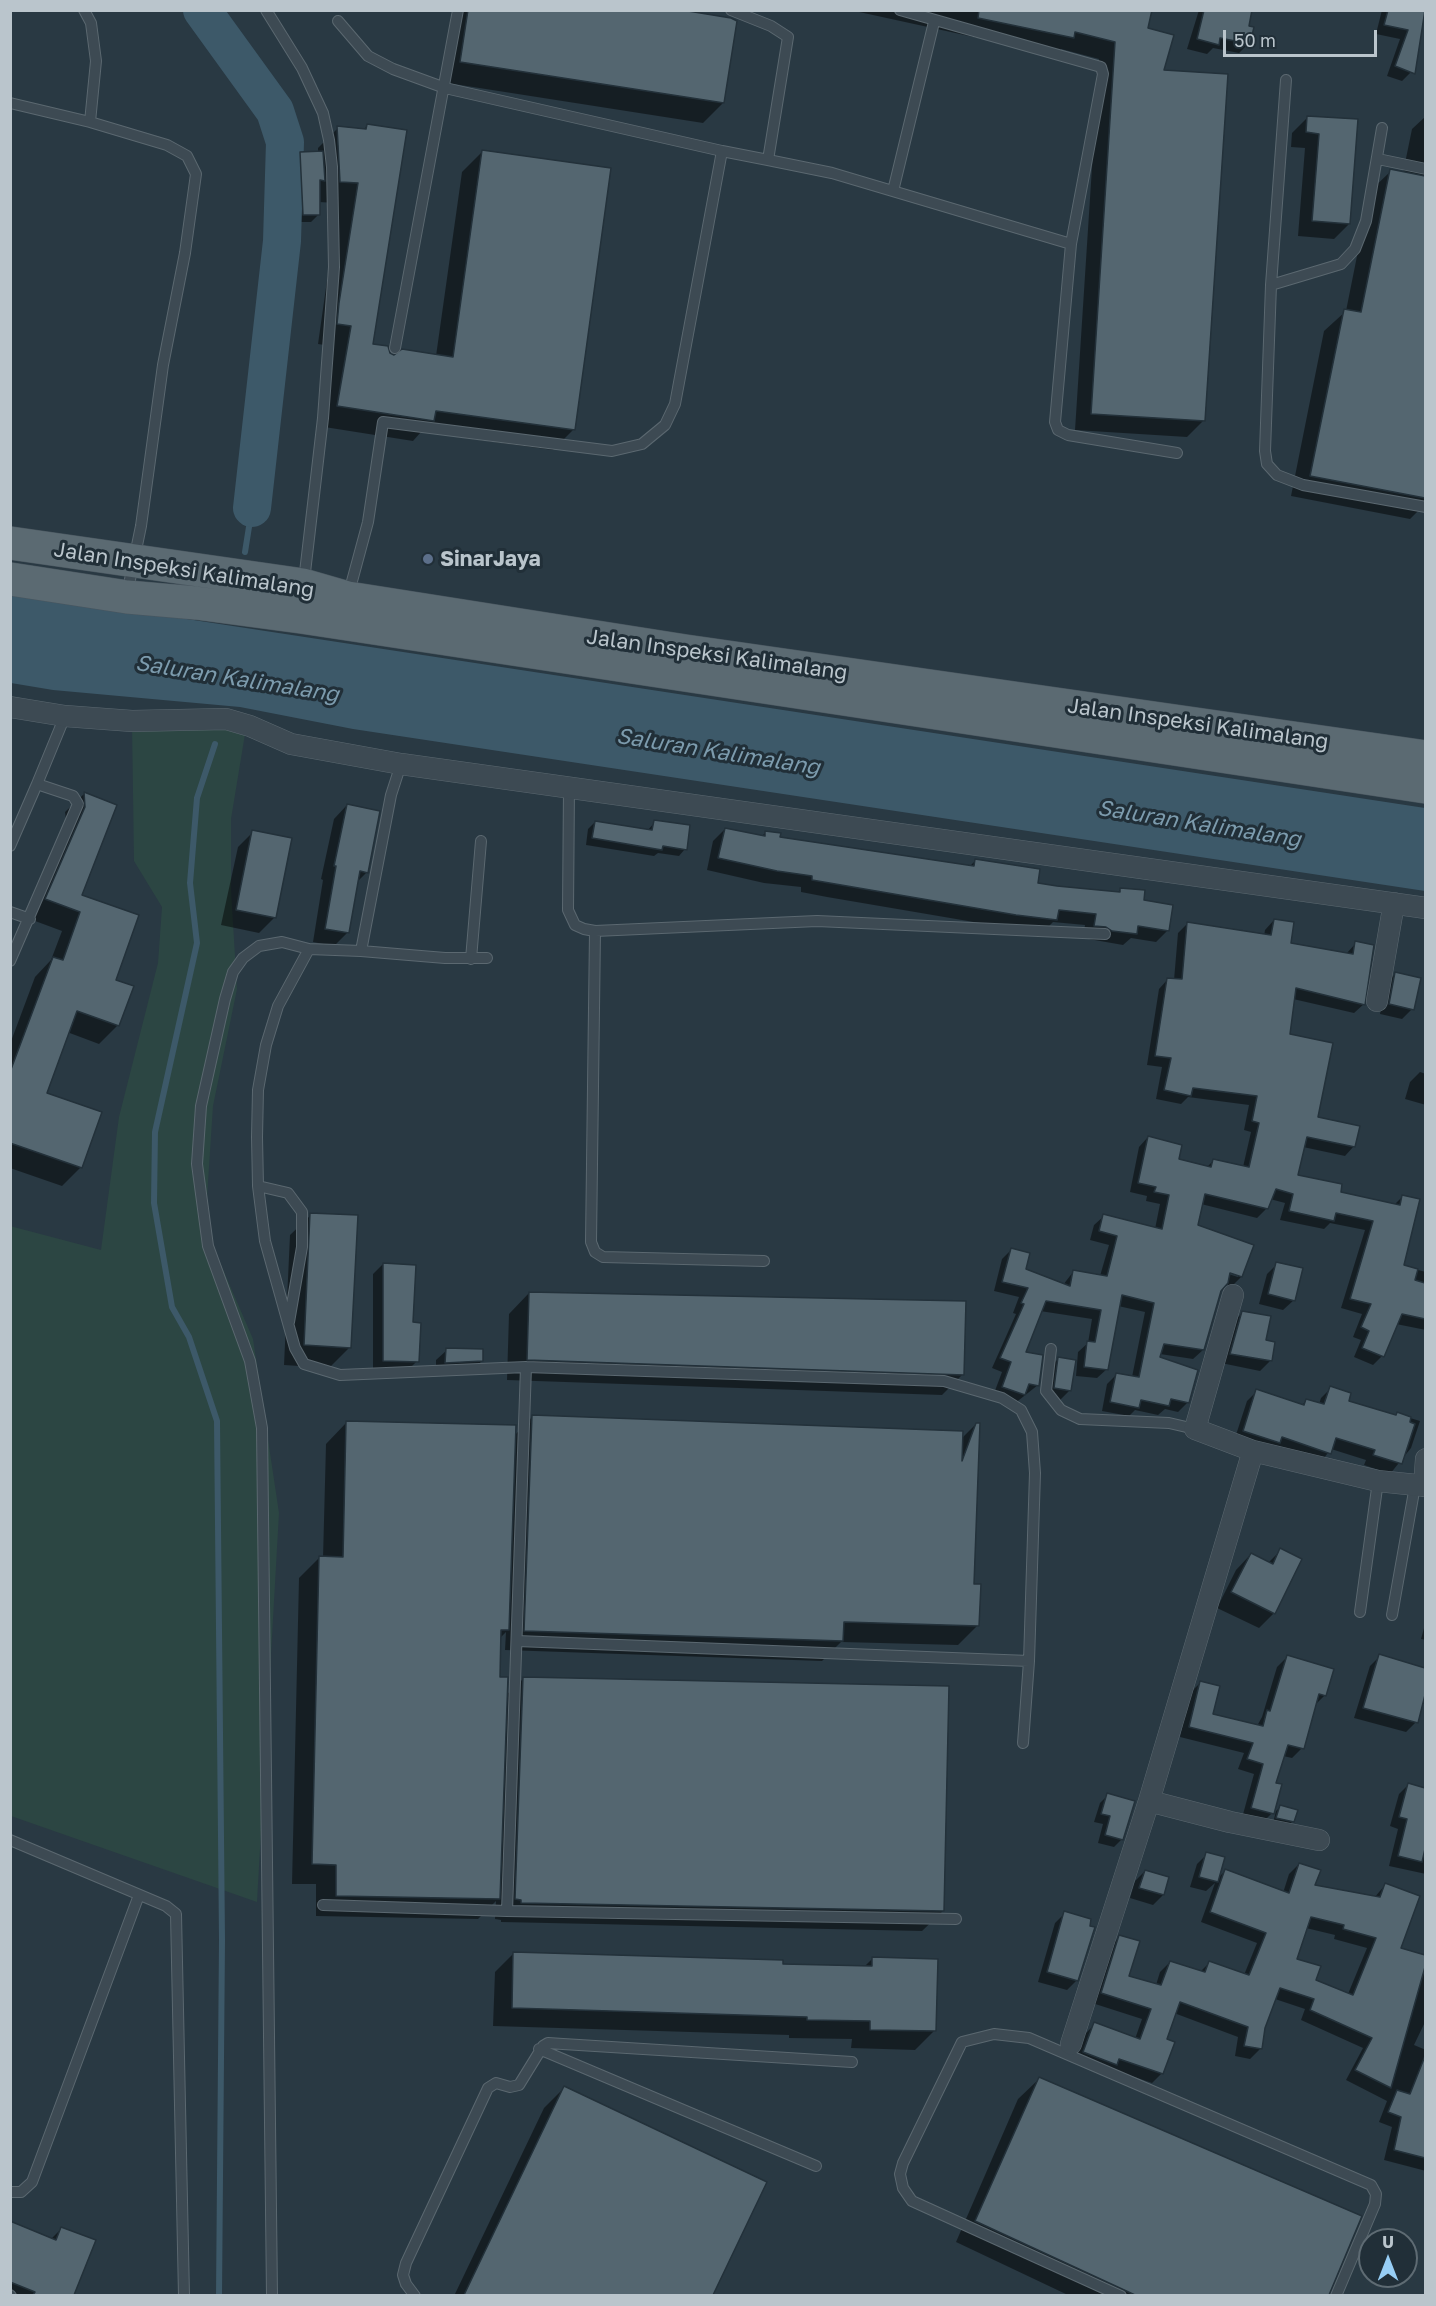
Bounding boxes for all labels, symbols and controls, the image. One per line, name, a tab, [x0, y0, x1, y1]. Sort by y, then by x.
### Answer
scale bar	[1226, 18, 1380, 56]
text: 50 m	[1234, 29, 1276, 51]
street label: Jalan Inspeksi Kalimalang	[52, 537, 316, 603]
place label: SinarJaya	[440, 546, 541, 572]
marker: SinarJaya	[421, 552, 435, 566]
street label: Jalan Inspeksi Kalimalang	[585, 624, 849, 686]
water label: Saluran Kalimalang	[133, 650, 341, 708]
street label: Jalan Inspeksi Kalimalang	[1066, 693, 1330, 755]
water label: Saluran Kalimalang	[614, 723, 822, 781]
water label: Saluran Kalimalang	[1095, 795, 1303, 853]
north arrow	[1358, 2228, 1418, 2288]
text: U	[1382, 2232, 1394, 2252]

